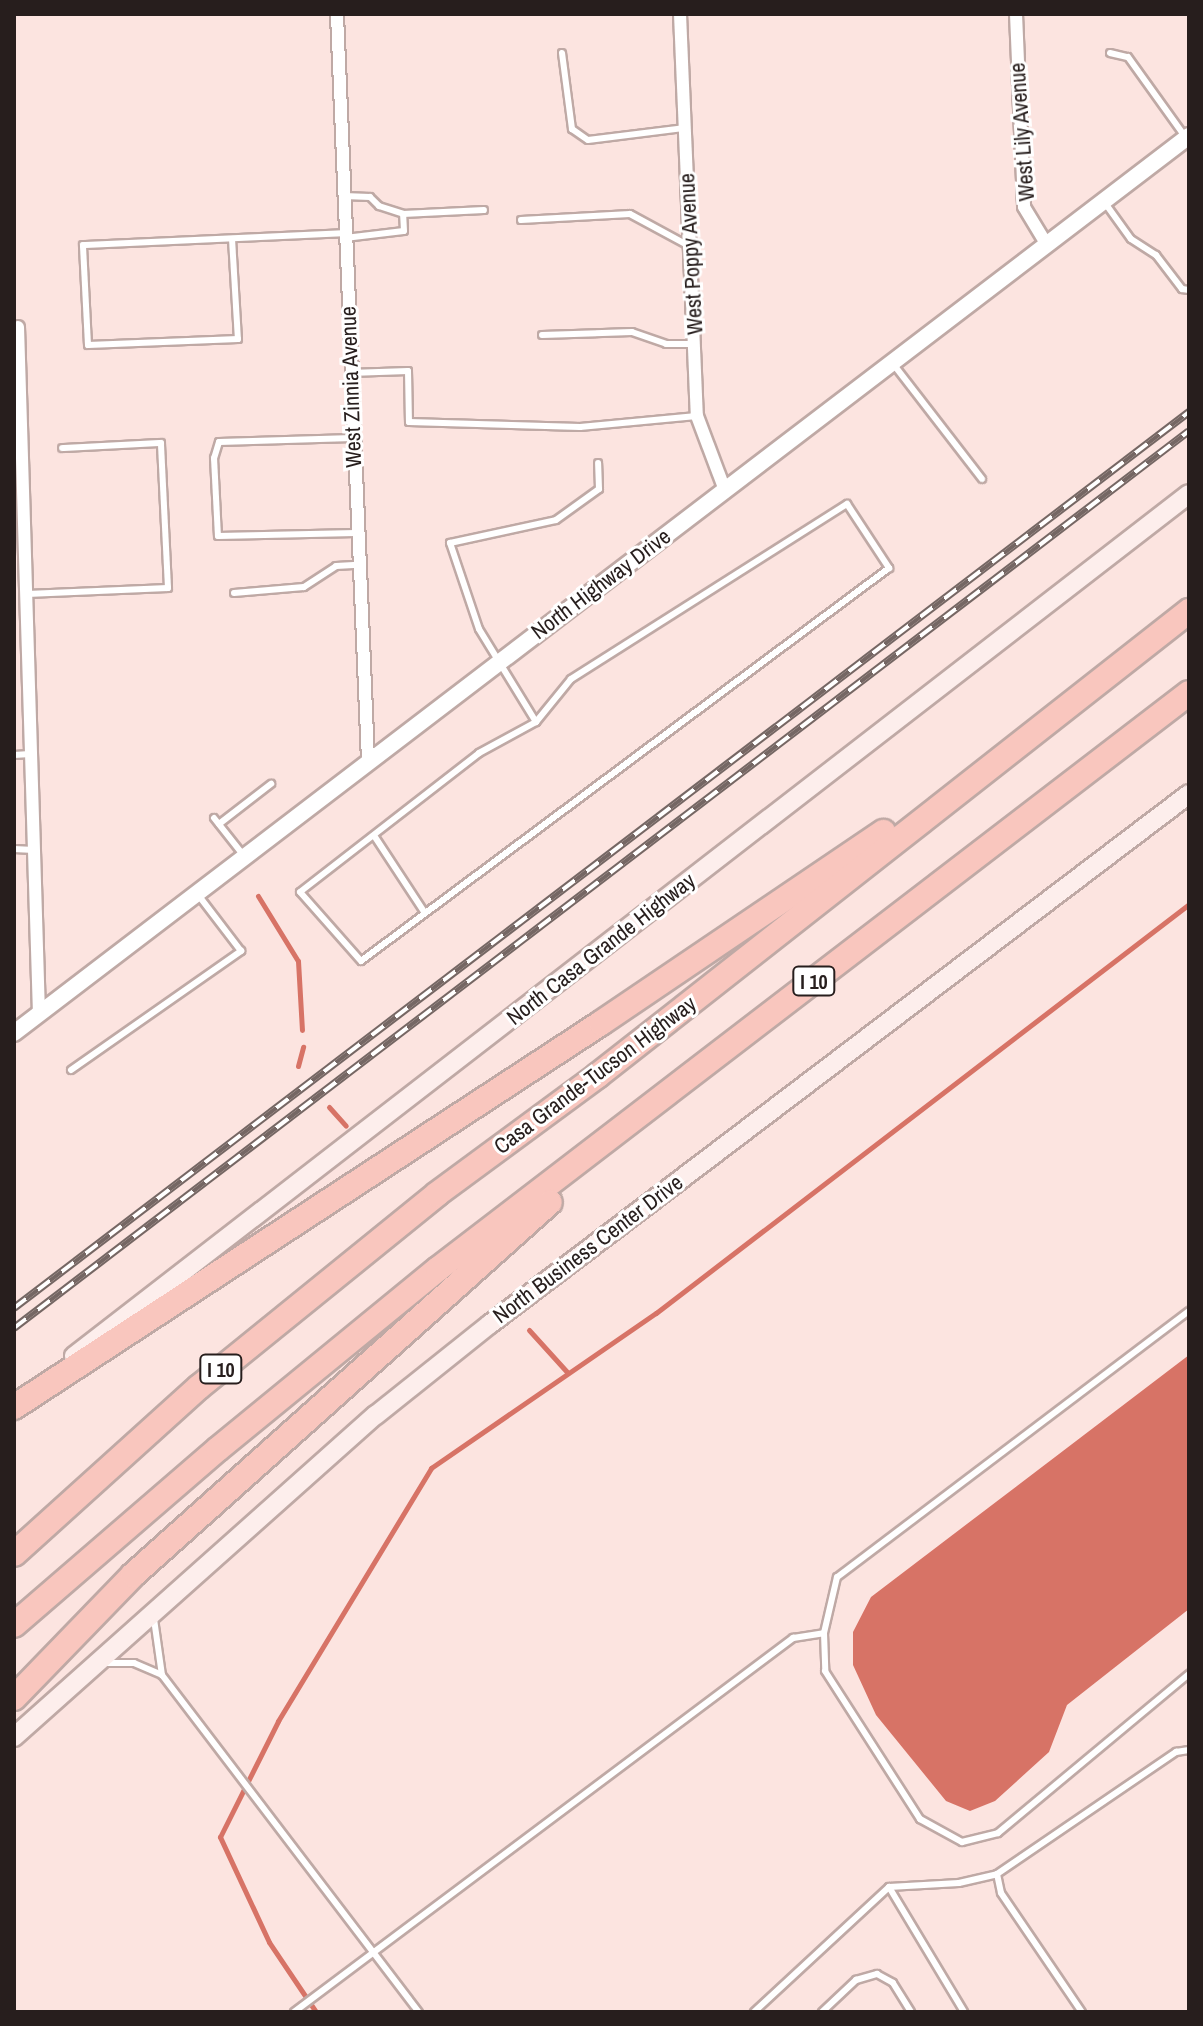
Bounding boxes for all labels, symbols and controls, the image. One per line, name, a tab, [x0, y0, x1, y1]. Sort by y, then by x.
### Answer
street label: West Lily Avenue	[1004, 61, 1040, 203]
street label: West Poppy Avenue	[674, 172, 708, 336]
street label: West Zinnia Avenue	[335, 305, 367, 469]
street label: North Highway Drive	[526, 523, 676, 645]
street label: North Casa Grande Highway	[502, 867, 700, 1031]
road number: I 10	[792, 965, 836, 997]
street label: Casa Grande-Tucson Highway	[489, 990, 701, 1160]
street label: North Business Center Drive	[488, 1169, 688, 1329]
road number: I 10	[199, 1353, 243, 1385]

